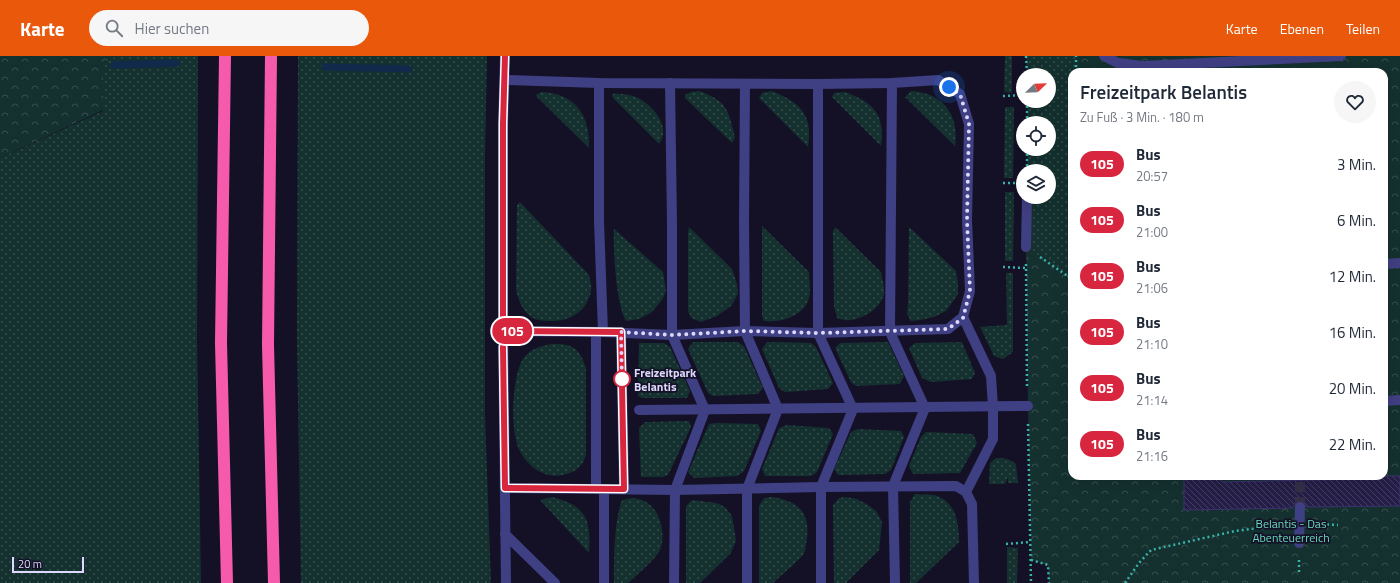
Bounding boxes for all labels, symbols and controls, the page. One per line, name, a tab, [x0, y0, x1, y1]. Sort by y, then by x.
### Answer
search box	[89, 10, 369, 46]
text: Karte	[20, 14, 65, 43]
icon: search	[103, 17, 125, 39]
text: Hier suchen	[135, 17, 209, 40]
text: Karte	[1226, 18, 1258, 39]
text: Ebenen	[1280, 18, 1324, 39]
text: Teilen	[1346, 18, 1380, 39]
north arrow	[1016, 68, 1056, 108]
map controls	[1016, 68, 1056, 204]
your location	[939, 77, 959, 97]
text: Freizeitpark Belantis	[1080, 77, 1247, 106]
button: heart	[1334, 81, 1376, 123]
text: Zu Fuß · 3 Min. · 180 m	[1080, 107, 1204, 127]
button: locate	[1016, 116, 1056, 156]
text: Bus	[1136, 143, 1161, 166]
text: 105	[1090, 153, 1114, 174]
text: 3 Min.	[1337, 153, 1376, 176]
button: layers	[1016, 164, 1056, 204]
text: 20:57	[1136, 166, 1168, 186]
text: Bus	[1136, 199, 1161, 222]
text: 105	[1090, 209, 1114, 230]
text: 6 Min.	[1337, 209, 1376, 232]
text: 21:00	[1136, 222, 1168, 242]
text: Bus	[1136, 255, 1161, 278]
text: 105	[1090, 265, 1114, 286]
text: 12 Min.	[1329, 265, 1376, 288]
text: 21:06	[1136, 278, 1168, 298]
text: Bus	[1136, 311, 1161, 334]
line badge: 105	[489, 318, 535, 344]
text: 105	[500, 320, 524, 341]
text: 105	[1090, 321, 1114, 342]
text: 16 Min.	[1329, 321, 1376, 344]
text: 21:10	[1136, 334, 1168, 354]
place label: Freizeitpark Belantis	[634, 363, 697, 396]
text: Bus	[1136, 367, 1161, 390]
marker: Freizeitpark Belantis	[613, 370, 631, 388]
text: 105	[1090, 377, 1114, 398]
text: 20 Min.	[1329, 377, 1376, 400]
text: 21:14	[1136, 390, 1168, 410]
text: Bus	[1136, 423, 1161, 446]
text: 105	[1090, 433, 1114, 454]
text: 22 Min.	[1329, 433, 1376, 456]
text: 21:16	[1136, 446, 1168, 466]
park label: Belantis - Das Abenteuerreich	[1252, 514, 1330, 547]
scale bar	[12, 555, 84, 574]
text: 20 m	[18, 556, 42, 572]

